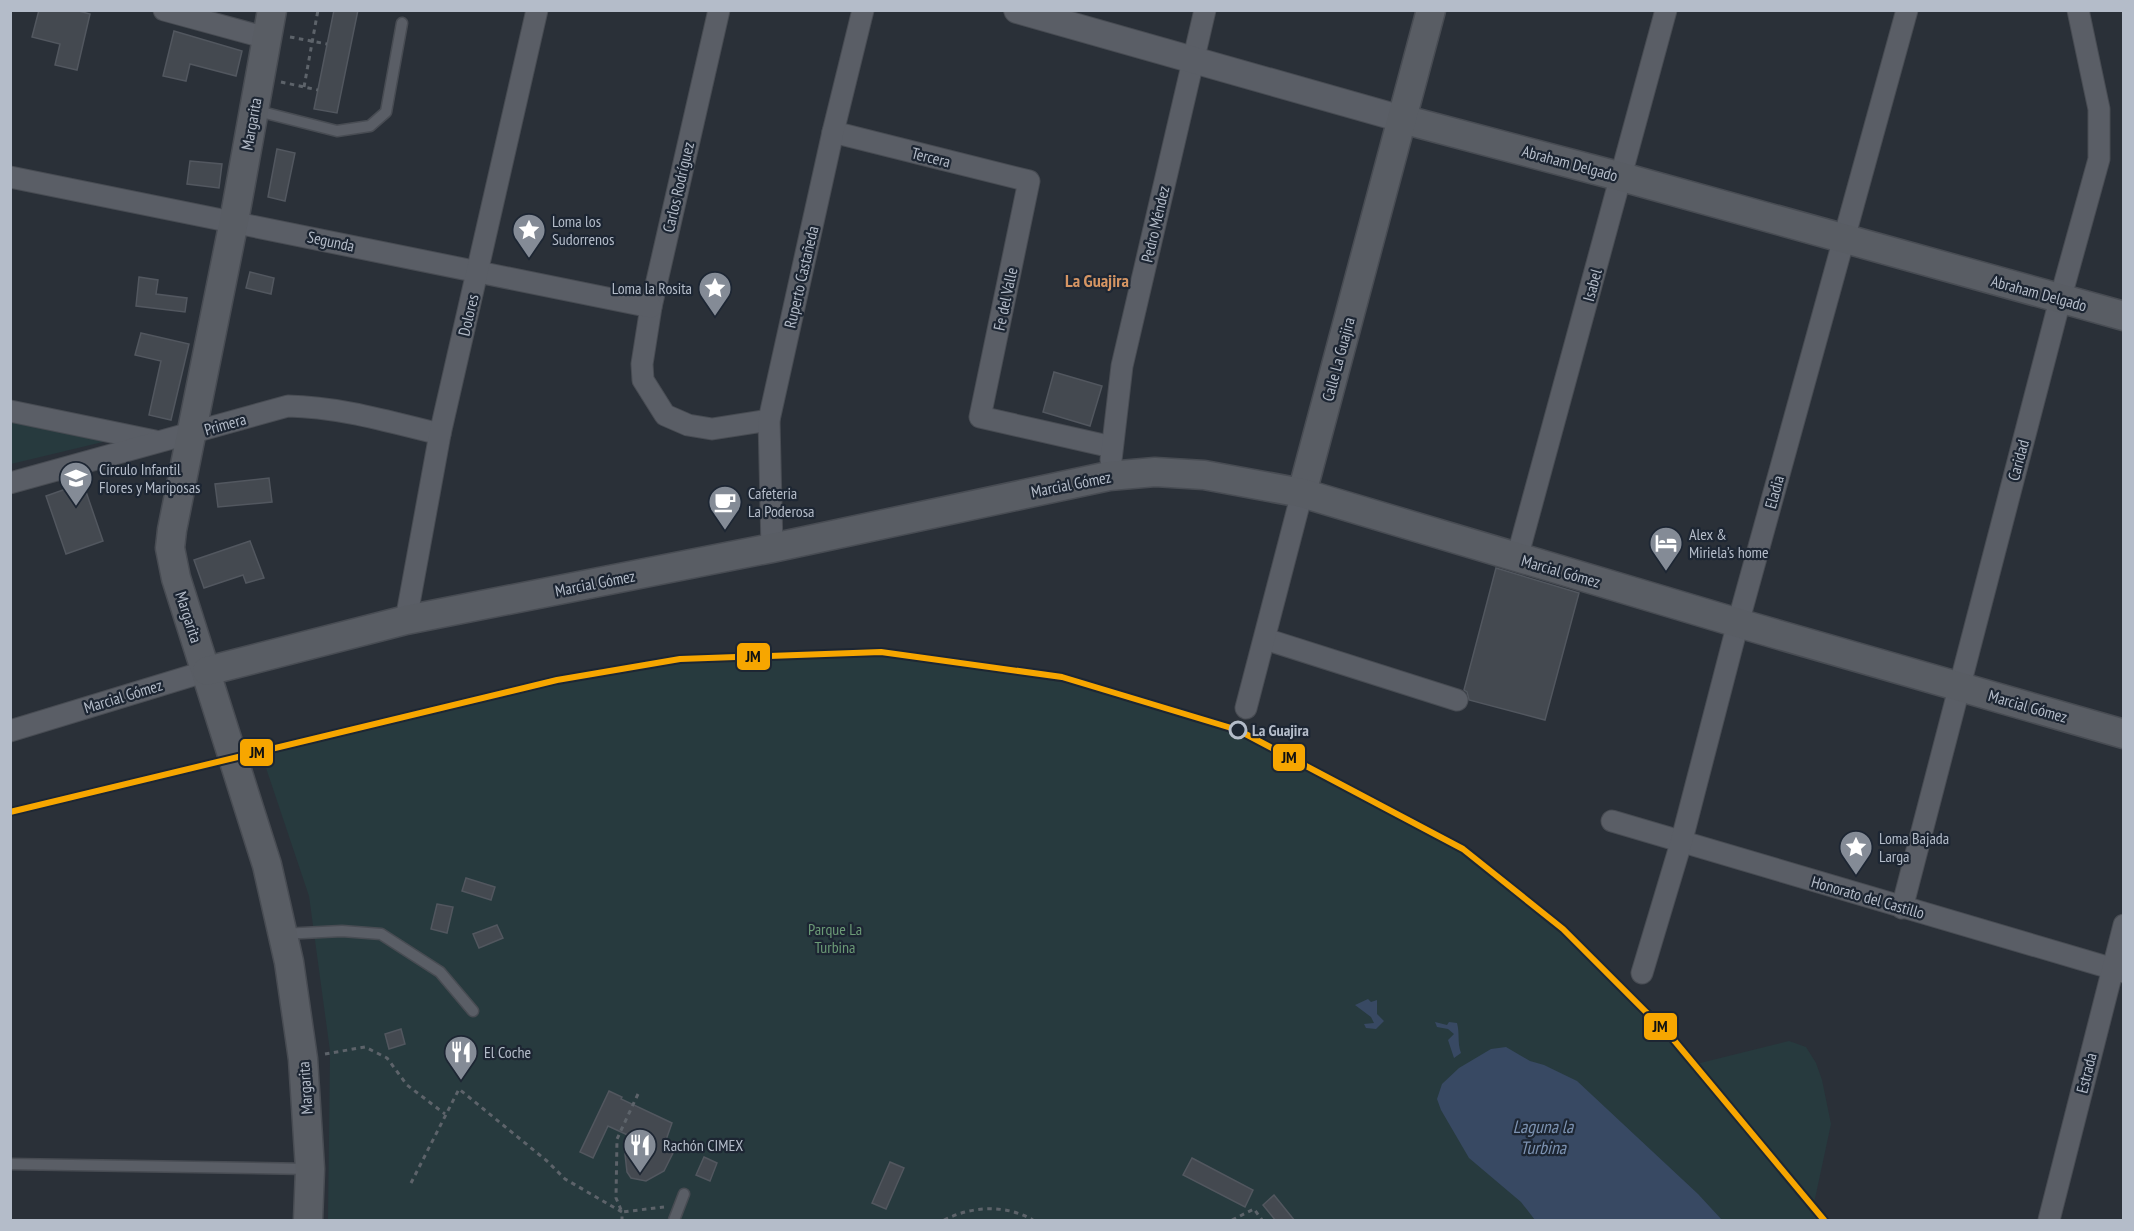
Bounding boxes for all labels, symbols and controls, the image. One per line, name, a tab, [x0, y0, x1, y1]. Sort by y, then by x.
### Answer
street label: Margarita	[237, 96, 265, 152]
street label: Carlos Rodríguez	[658, 140, 698, 234]
street label: Abraham Delgado	[1520, 141, 1620, 185]
street label: Tercera	[910, 143, 952, 171]
street label: Pedro Méndez	[1136, 184, 1174, 264]
place label: Loma los Sudorrenos	[552, 211, 614, 249]
place icon: Loma los Sudorrenos	[511, 212, 547, 259]
street label: Ruperto Castañeda	[780, 224, 822, 330]
street label: Segunda	[306, 226, 356, 256]
street label: Fe del Valle	[989, 266, 1021, 332]
street label: Isabel	[1578, 266, 1606, 303]
district label: La Guajira	[1065, 269, 1129, 292]
place icon: Loma la Rosita	[697, 270, 733, 317]
street label: Abraham Delgado	[1989, 271, 2089, 315]
place label: Loma la Rosita	[612, 278, 692, 298]
street label: Dolores	[453, 292, 483, 338]
street label: Calle La Guajira	[1317, 315, 1359, 403]
street label: Primera	[202, 409, 248, 439]
street label: Caridad	[2003, 437, 2033, 483]
place label: Círculo Infantil Flores y Mariposas	[99, 459, 200, 497]
school or university icon: Círculo Infantil Flores y Mariposas	[58, 460, 94, 507]
street label: Marcial Gómez	[1029, 466, 1113, 502]
street label: Eladia	[1760, 473, 1788, 511]
place label: Cafeteria La Poderosa	[748, 483, 815, 521]
cafe icon: Cafeteria La Poderosa	[707, 484, 743, 531]
place label: Alex & Miriela’s home	[1689, 524, 1769, 562]
hotel icon: Alex & Miriela’s home	[1648, 525, 1684, 572]
street label: Marcial Gómez	[1519, 550, 1603, 592]
street label: Marcial Gómez	[553, 565, 637, 601]
street label: Margarita	[171, 589, 207, 645]
line badge: JM	[736, 642, 771, 671]
text: JM	[744, 646, 761, 666]
street label: Marcial Gómez	[81, 675, 165, 717]
street label: Marcial Gómez	[1986, 685, 2070, 727]
place label: La Guajira	[1252, 720, 1309, 740]
marker: La Guajira	[1229, 721, 1247, 739]
line badge: JM	[239, 738, 274, 767]
text: JM	[248, 742, 265, 762]
line badge: JM	[1272, 743, 1306, 772]
text: JM	[1280, 747, 1297, 767]
place label: Loma Bajada Larga	[1879, 828, 1949, 866]
place icon: Loma Bajada Larga	[1838, 829, 1874, 876]
street label: Honorato del Castillo	[1809, 871, 1927, 923]
park label: Parque La Turbina	[808, 919, 862, 957]
line badge: JM	[1643, 1012, 1678, 1041]
text: JM	[1651, 1016, 1668, 1036]
restaurant icon: El Coche	[443, 1034, 479, 1081]
place label: El Coche	[484, 1042, 531, 1062]
street label: Estrada	[2071, 1051, 2101, 1095]
street label: Margarita	[293, 1061, 317, 1115]
water label: Laguna la Turbina	[1513, 1115, 1574, 1159]
restaurant icon: Rachón CIMEX	[622, 1127, 658, 1174]
place label: Rachón CIMEX	[663, 1135, 743, 1155]

